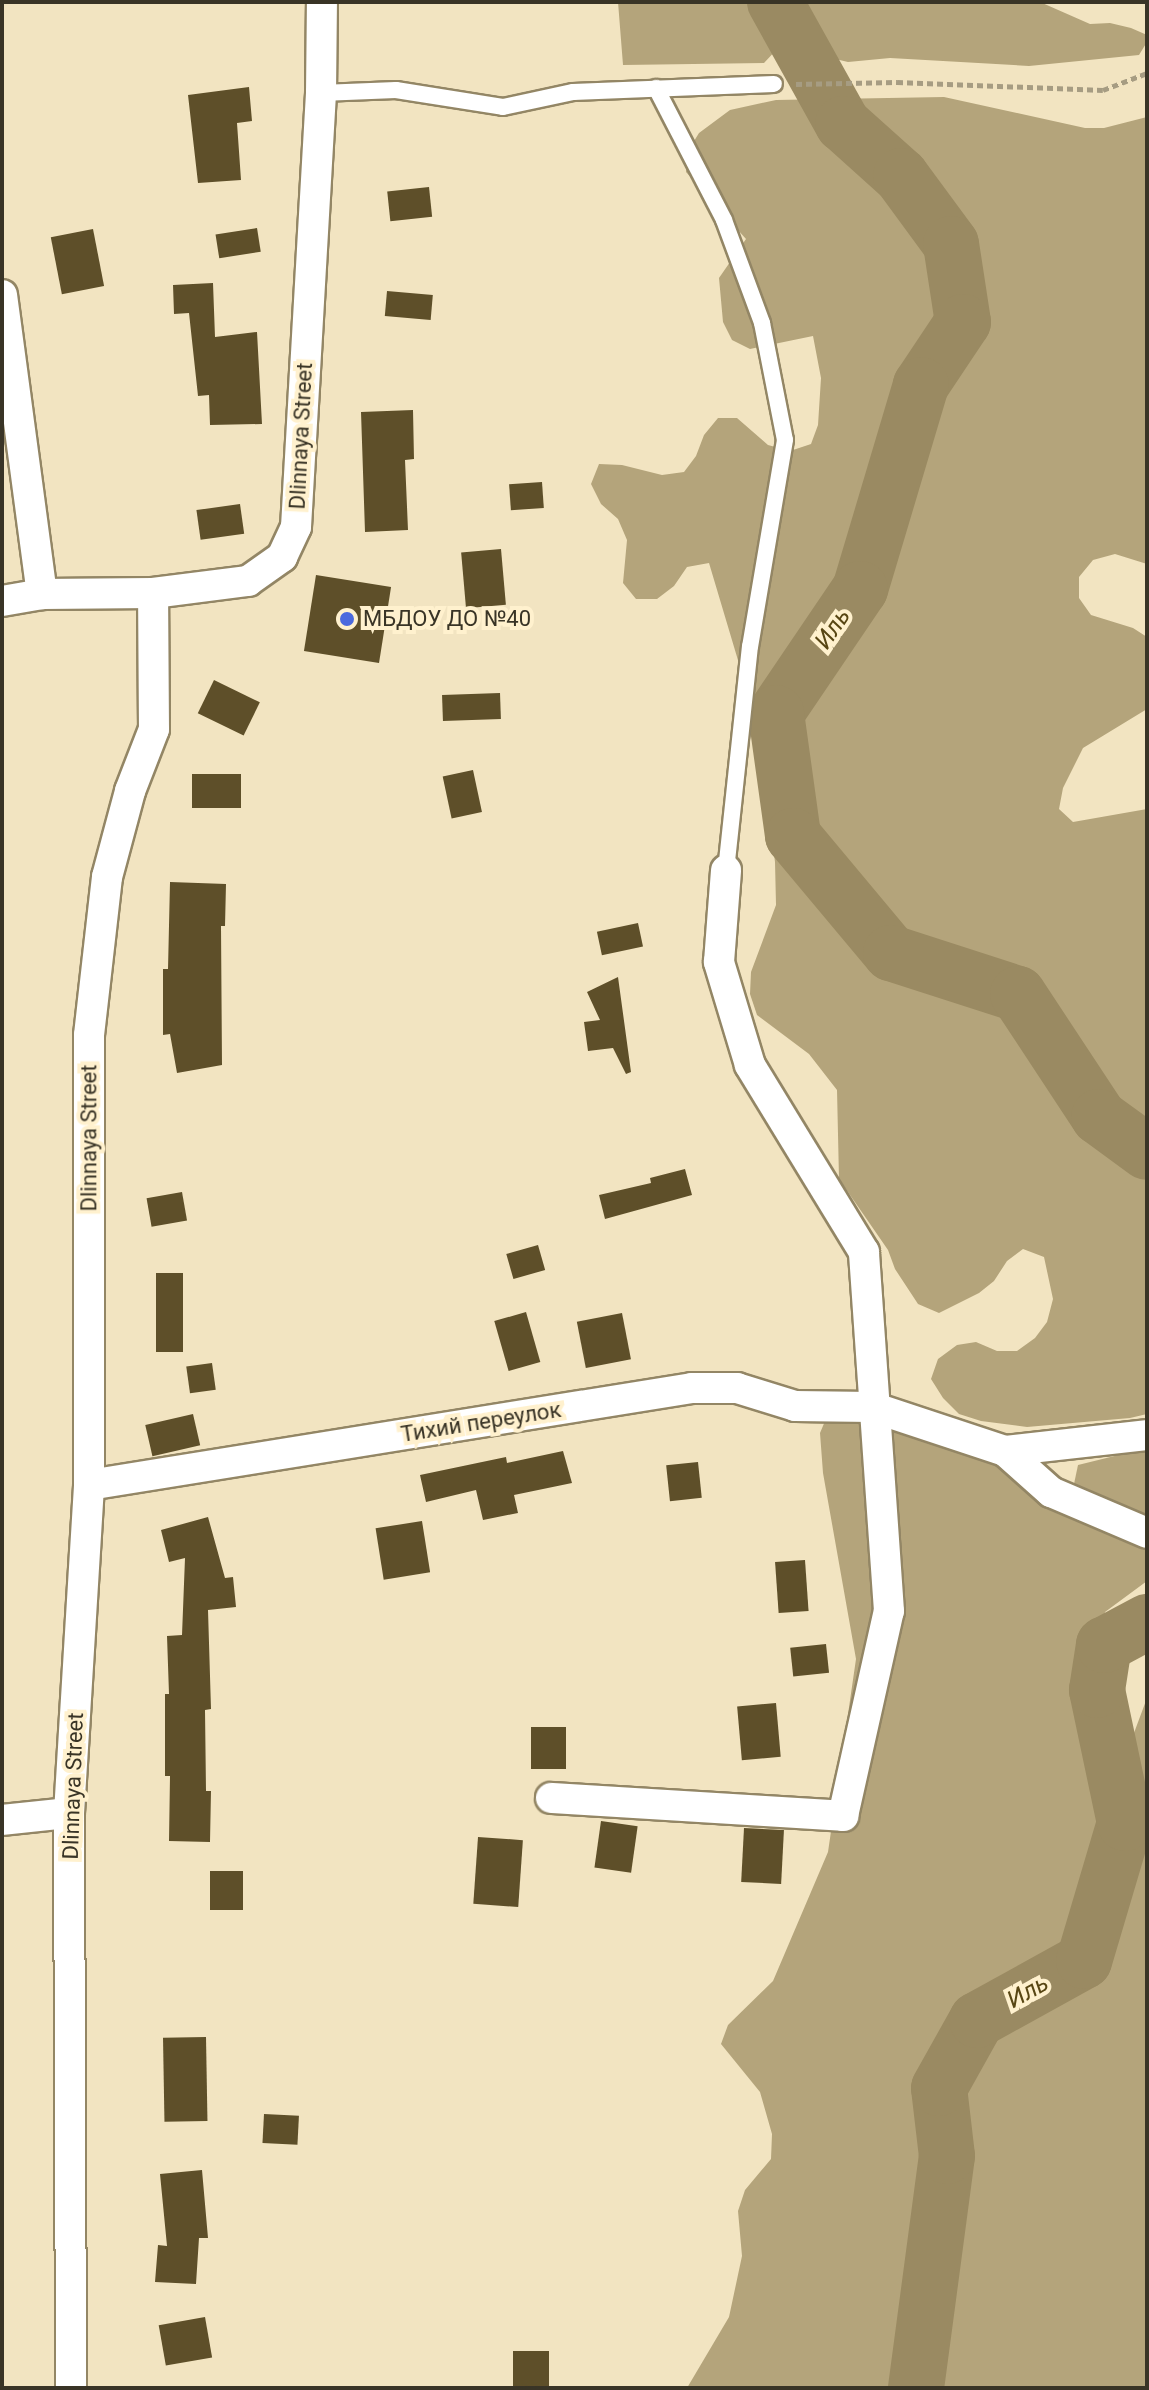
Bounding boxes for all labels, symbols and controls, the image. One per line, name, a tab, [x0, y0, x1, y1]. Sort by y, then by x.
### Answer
street label: Dlinnaya Street	[284, 362, 318, 510]
water label: Иль	[809, 603, 857, 655]
place label: МБДОУ ДО №40	[363, 606, 531, 632]
marker: МБДОУ ДО №40	[338, 610, 356, 628]
street label: Dlinnaya Street	[76, 1065, 102, 1211]
street label: Тихий переулок	[399, 1396, 563, 1448]
street label: Dlinnaya Street	[57, 1712, 89, 1860]
water label: Иль	[1002, 1969, 1054, 2015]

